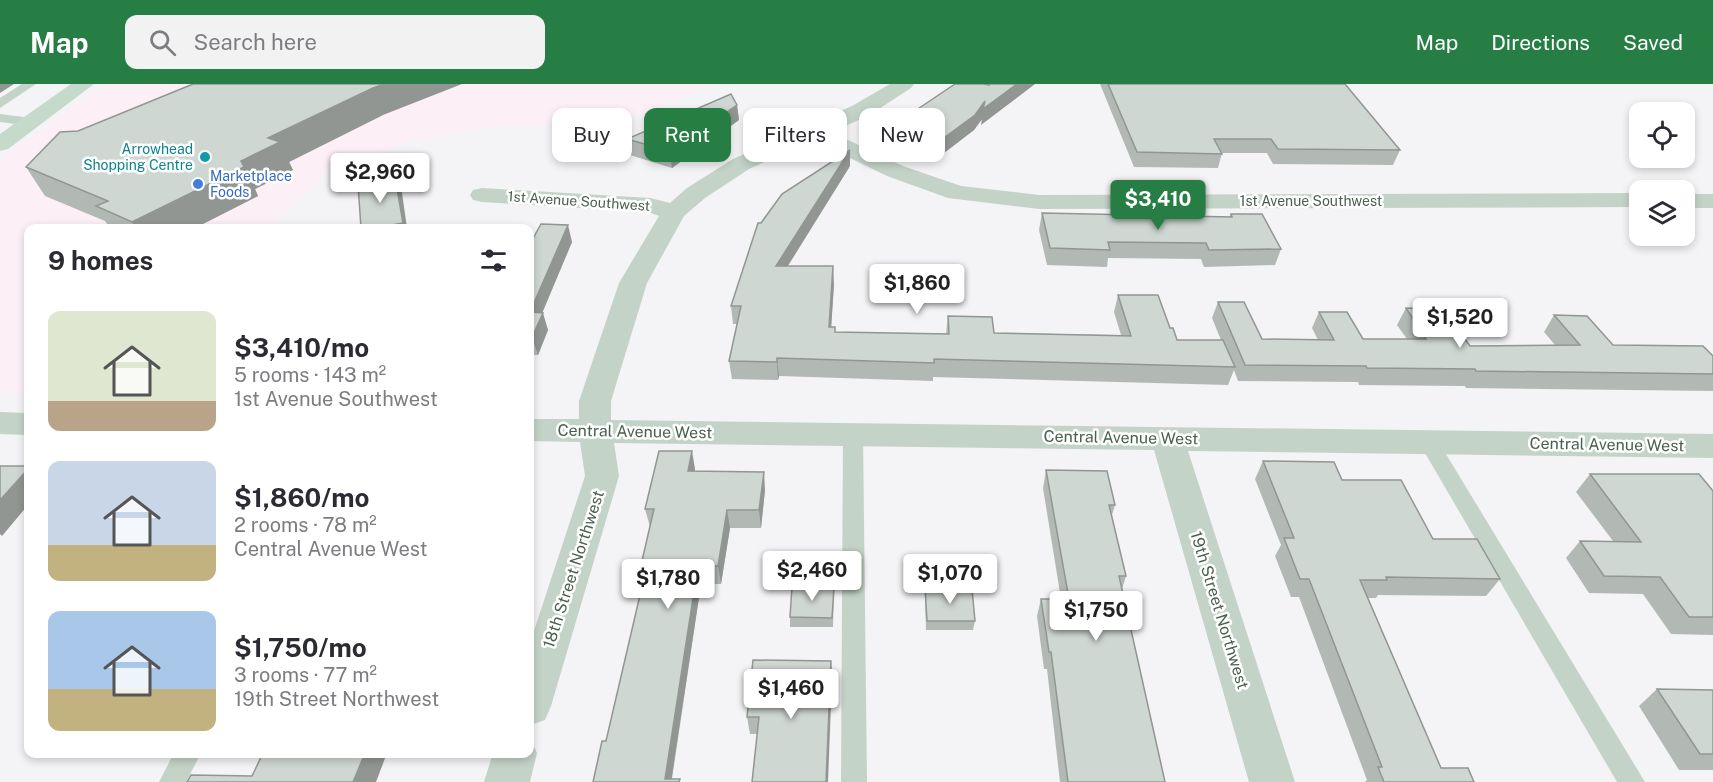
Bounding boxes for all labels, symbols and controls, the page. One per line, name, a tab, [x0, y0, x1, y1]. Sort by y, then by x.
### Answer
search box	[125, 15, 545, 69]
text: Map	[30, 26, 89, 59]
icon: search	[146, 26, 179, 59]
text: Search here	[194, 29, 317, 55]
text: Map	[1416, 30, 1458, 55]
text: Directions	[1491, 30, 1590, 55]
text: Saved	[1623, 30, 1683, 55]
map controls	[1629, 102, 1695, 246]
button: locate	[1629, 102, 1695, 168]
chip: Buy	[552, 108, 632, 162]
chip: Rent	[644, 108, 731, 162]
chip: Filters	[743, 108, 847, 162]
chip: New	[859, 108, 945, 162]
place label: Arrowhead Shopping Centre	[83, 141, 193, 173]
marker: Arrowhead Shopping Centre	[198, 150, 212, 164]
pin: $2,960	[331, 153, 429, 204]
text: $2,960	[344, 160, 416, 184]
place label: Marketplace Foods	[210, 168, 292, 200]
marker: Marketplace Foods	[191, 177, 205, 191]
pin: $3,410	[1109, 180, 1207, 231]
button: layers	[1629, 180, 1695, 246]
text: $3,410	[1125, 187, 1191, 211]
street label: 1st Avenue Southwest	[507, 188, 651, 214]
street label: 1st Avenue Southwest	[1240, 193, 1382, 209]
icon: filters	[477, 244, 510, 277]
text: 9 homes	[48, 245, 153, 276]
pin: $1,860	[868, 264, 966, 315]
text: $1,860	[883, 271, 951, 295]
pin: $1,520	[1411, 298, 1509, 349]
text: $1,520	[1427, 305, 1493, 329]
text: $3,410/mo	[234, 332, 369, 363]
icon: home	[96, 335, 168, 407]
text: 5 rooms · 143 m²	[234, 363, 386, 387]
text: 1st Avenue Southwest	[234, 387, 438, 411]
street label: Central Avenue West	[557, 421, 713, 442]
street label: Central Avenue West	[1043, 427, 1199, 448]
street label: Central Avenue West	[1529, 434, 1685, 455]
text: $1,860/mo	[234, 482, 369, 513]
icon: home	[96, 485, 168, 557]
street label: 18th Street Northwest	[539, 488, 608, 650]
text: 2 rooms · 78 m²	[234, 513, 377, 537]
street label: 19th Street Northwest	[1186, 529, 1253, 691]
text: Central Avenue West	[234, 537, 427, 561]
pin: $2,460	[763, 551, 861, 602]
pin: $1,070	[901, 554, 999, 605]
text: $2,460	[777, 558, 847, 582]
pin: $1,780	[619, 559, 717, 610]
text: $1,070	[917, 561, 983, 585]
text: $1,780	[636, 566, 700, 590]
pin: $1,750	[1047, 591, 1145, 642]
text: $1,750	[1064, 598, 1128, 622]
text: $1,750/mo	[234, 632, 367, 663]
icon: home	[96, 635, 168, 707]
text: 3 rooms · 77 m²	[234, 663, 377, 687]
pin: $1,460	[742, 669, 840, 720]
text: $1,460	[758, 676, 824, 700]
text: 19th Street Northwest	[234, 687, 439, 711]

